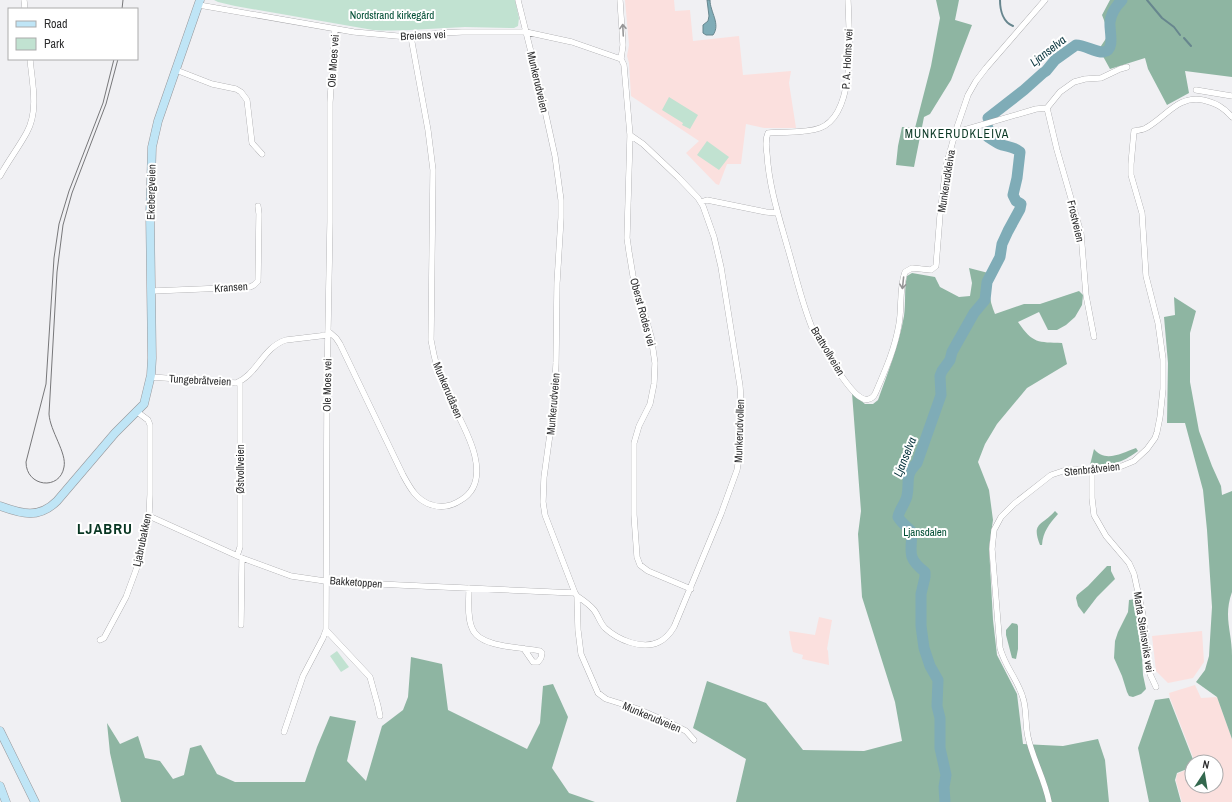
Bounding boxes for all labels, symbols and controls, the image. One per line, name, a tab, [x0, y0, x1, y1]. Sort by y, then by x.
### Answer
legend	[8, 8, 138, 60]
park label: Nordstrand kirkegård	[350, 8, 434, 22]
text: Road	[44, 16, 68, 32]
one-way arrow	[619, 23, 626, 36]
street label: Breiens vei	[400, 27, 446, 43]
street label: P. A. Holms vei	[838, 28, 856, 90]
water label: Ljanselva	[1027, 32, 1070, 70]
street label: Ole Moes vei	[324, 34, 342, 88]
text: Park	[44, 36, 64, 52]
street label: Munkerudveien	[524, 50, 552, 114]
district label: MUNKERUDKLEIVA	[905, 126, 1009, 142]
street label: Munkerudkleiva	[934, 148, 958, 214]
street label: Ekebergveien	[144, 164, 158, 220]
street label: Frostveien	[1064, 199, 1088, 243]
street label: Oberst Rodes vei	[627, 276, 659, 348]
one-way arrow	[899, 276, 907, 289]
street label: Kransen	[214, 279, 248, 295]
street label: Brattvollveien	[808, 324, 848, 378]
street label: Ole Moes vei	[320, 358, 334, 412]
street label: Munkerudåsen	[430, 360, 466, 420]
street label: Tungebråtveien	[168, 371, 232, 389]
street label: Munkerudveien	[543, 372, 563, 436]
street label: Munkerudvollen	[731, 399, 747, 463]
water label: Ljanselva	[890, 434, 920, 479]
street label: Østvollveien	[233, 444, 247, 494]
street label: Stenbråtveien	[1063, 459, 1121, 479]
street label: Ljabrubakken	[130, 512, 154, 568]
district label: LJABRU	[77, 518, 133, 539]
park label: Ljansdalen	[903, 525, 947, 539]
street label: Bakketoppen	[329, 573, 383, 591]
street label: Marta Steinsviks vei	[1131, 591, 1157, 673]
street label: Munkerudveien	[621, 698, 683, 736]
north arrow	[1184, 754, 1224, 794]
text: N	[1201, 757, 1211, 772]

